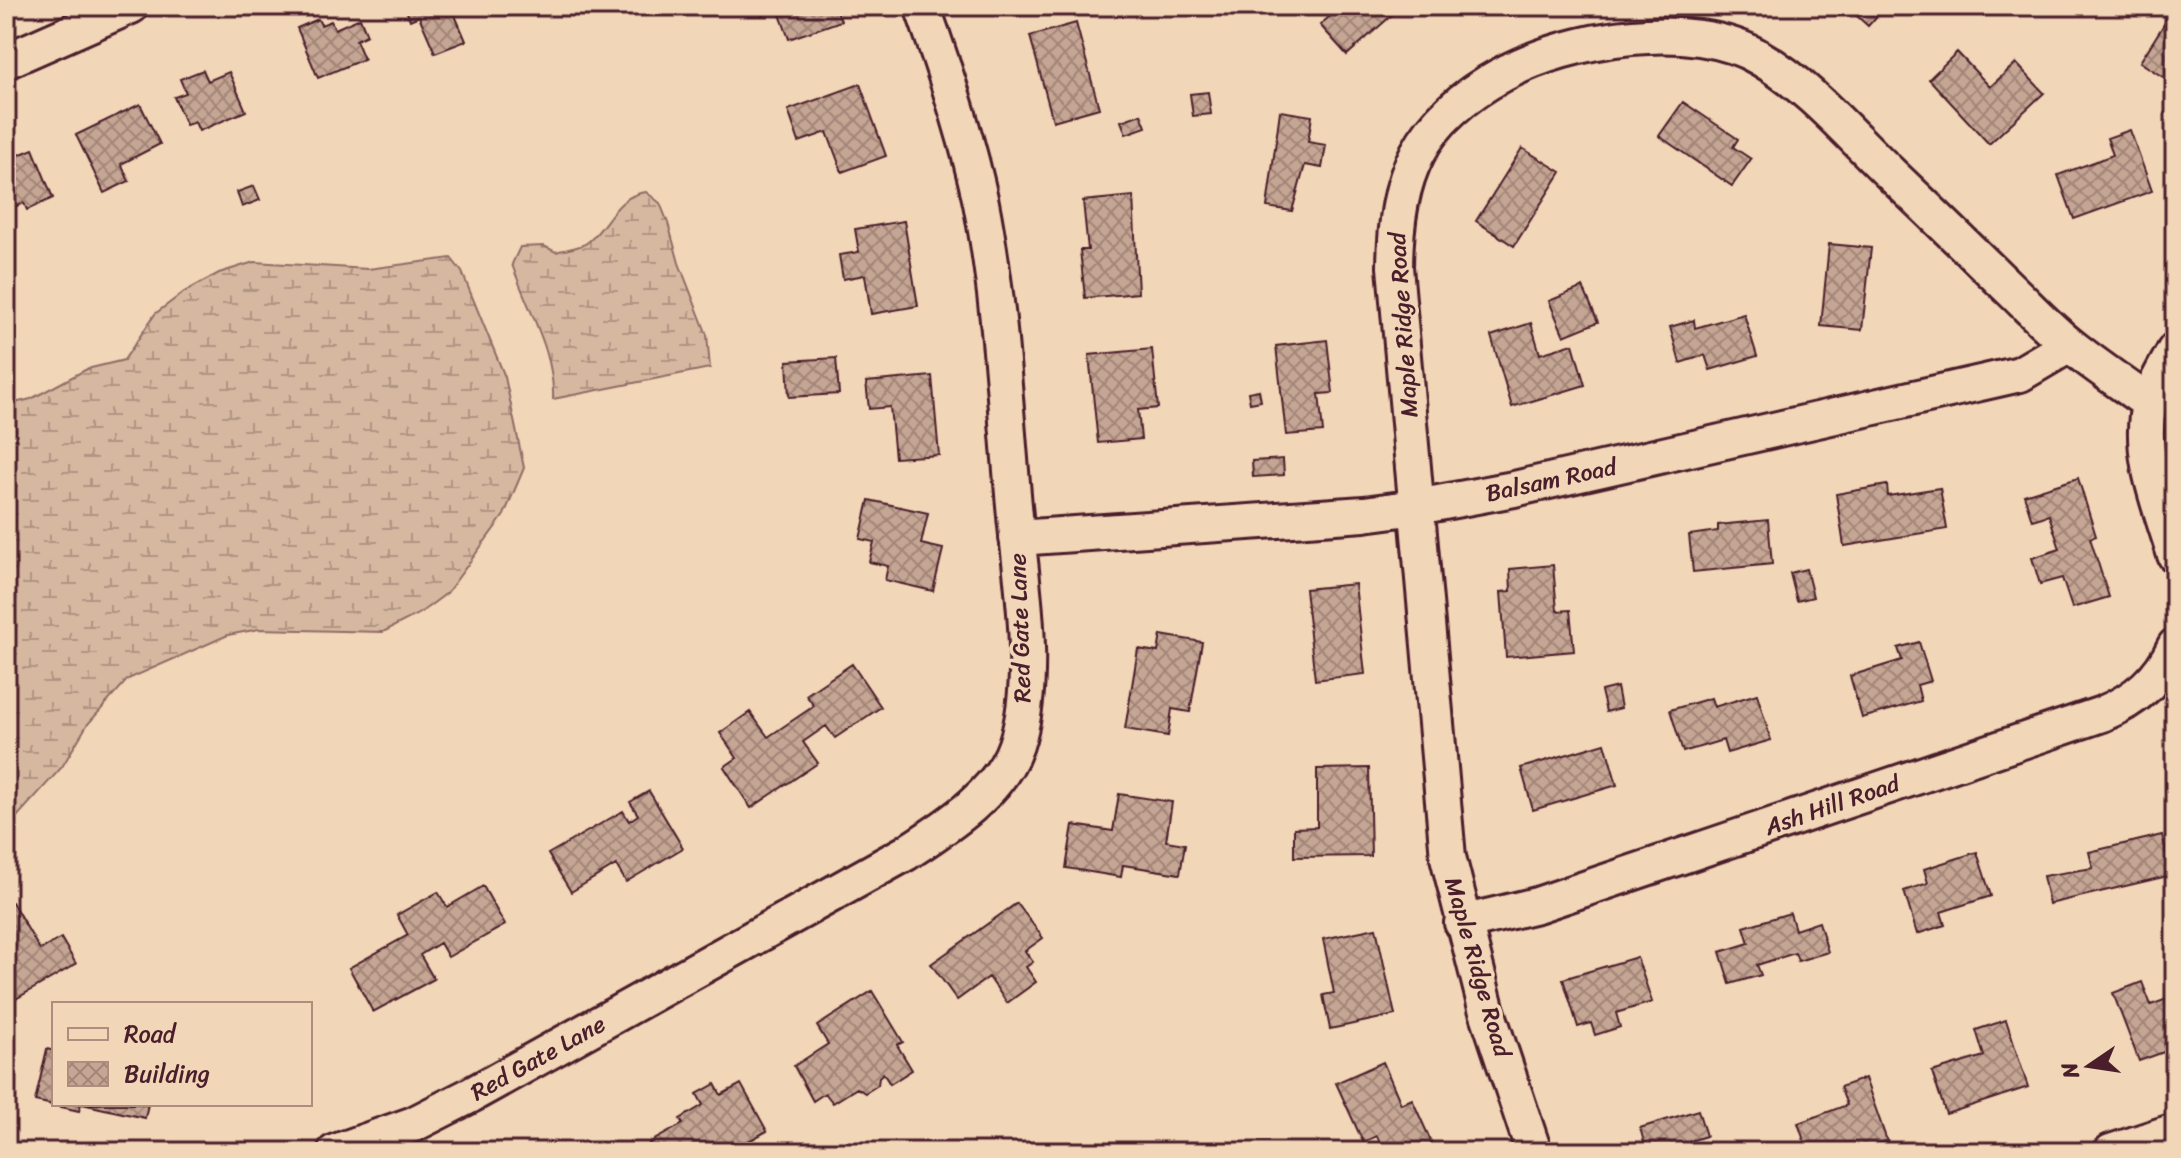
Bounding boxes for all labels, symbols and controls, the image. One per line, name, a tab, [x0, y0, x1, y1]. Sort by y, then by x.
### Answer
street label: Maple Ridge Road	[1375, 230, 1430, 419]
street label: Balsam Road	[1482, 445, 1623, 514]
street label: Red Gate Lane	[996, 553, 1044, 703]
street label: Ash Hill Road	[1758, 762, 1907, 848]
street label: Maple Ridge Road	[1432, 872, 1524, 1063]
legend	[52, 1002, 312, 1106]
street label: Red Gate Lane	[462, 1003, 614, 1113]
text: Road	[124, 1013, 178, 1055]
north arrow	[2049, 1026, 2129, 1106]
text: Building	[124, 1053, 210, 1095]
text: N	[2049, 1058, 2091, 1083]

